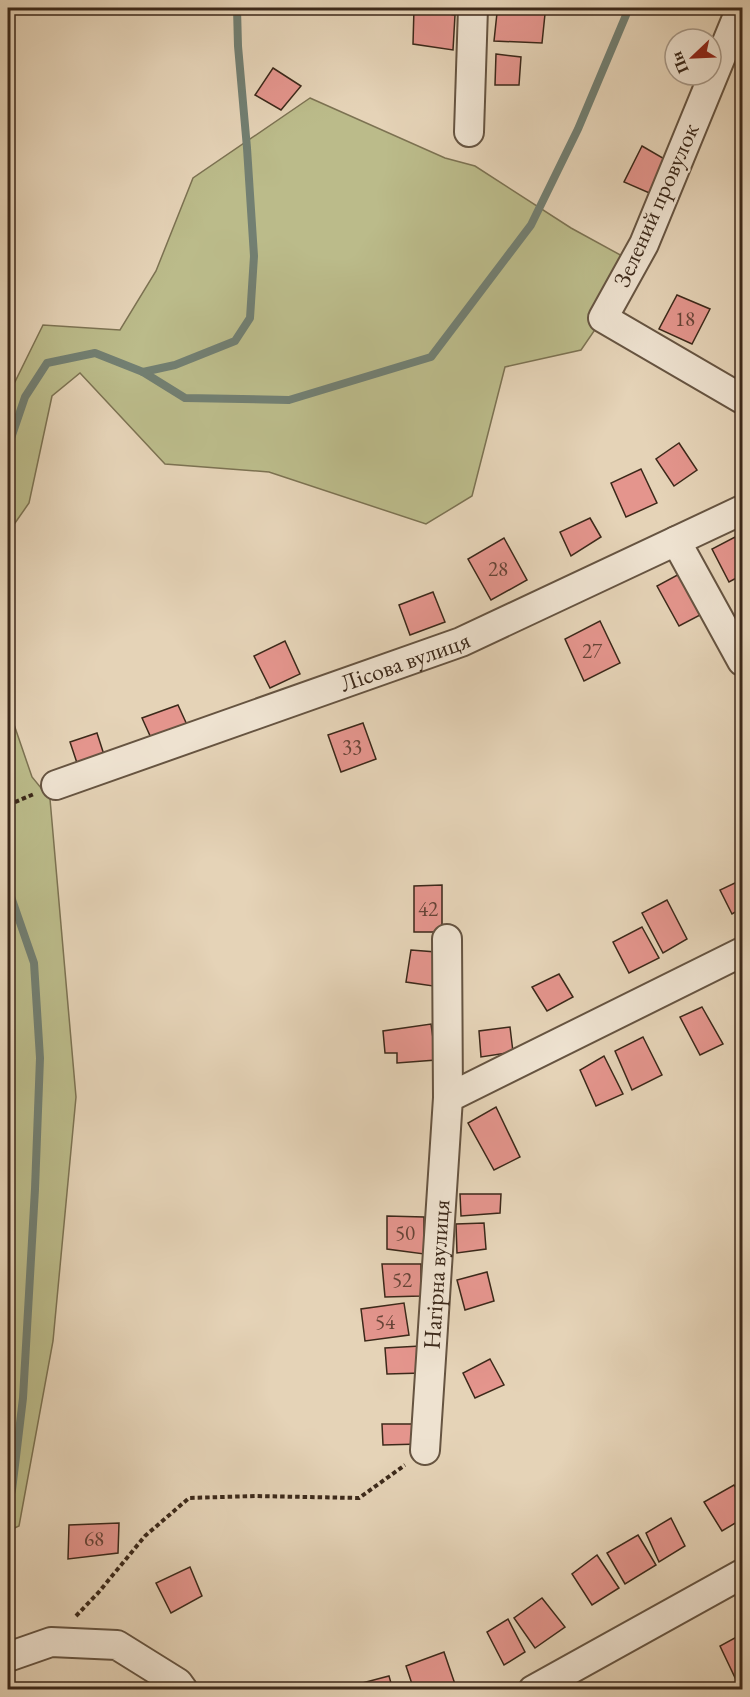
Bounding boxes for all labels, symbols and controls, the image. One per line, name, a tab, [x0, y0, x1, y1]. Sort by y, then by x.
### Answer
north arrow	[663, 27, 723, 87]
text: Пн	[666, 48, 694, 77]
street label: Зелений провулок	[606, 118, 706, 292]
house number: 18	[675, 305, 695, 332]
house number: 28	[488, 555, 508, 582]
street label: Лісова вулиця	[336, 624, 475, 699]
house number: 27	[582, 637, 603, 664]
house number: 33	[342, 733, 362, 760]
house number: 42	[418, 895, 438, 922]
street label: Нагірна вулиця	[416, 1198, 456, 1350]
house number: 50	[395, 1219, 415, 1246]
house number: 52	[392, 1266, 412, 1293]
house number: 54	[375, 1308, 396, 1335]
house number: 68	[84, 1525, 104, 1552]

